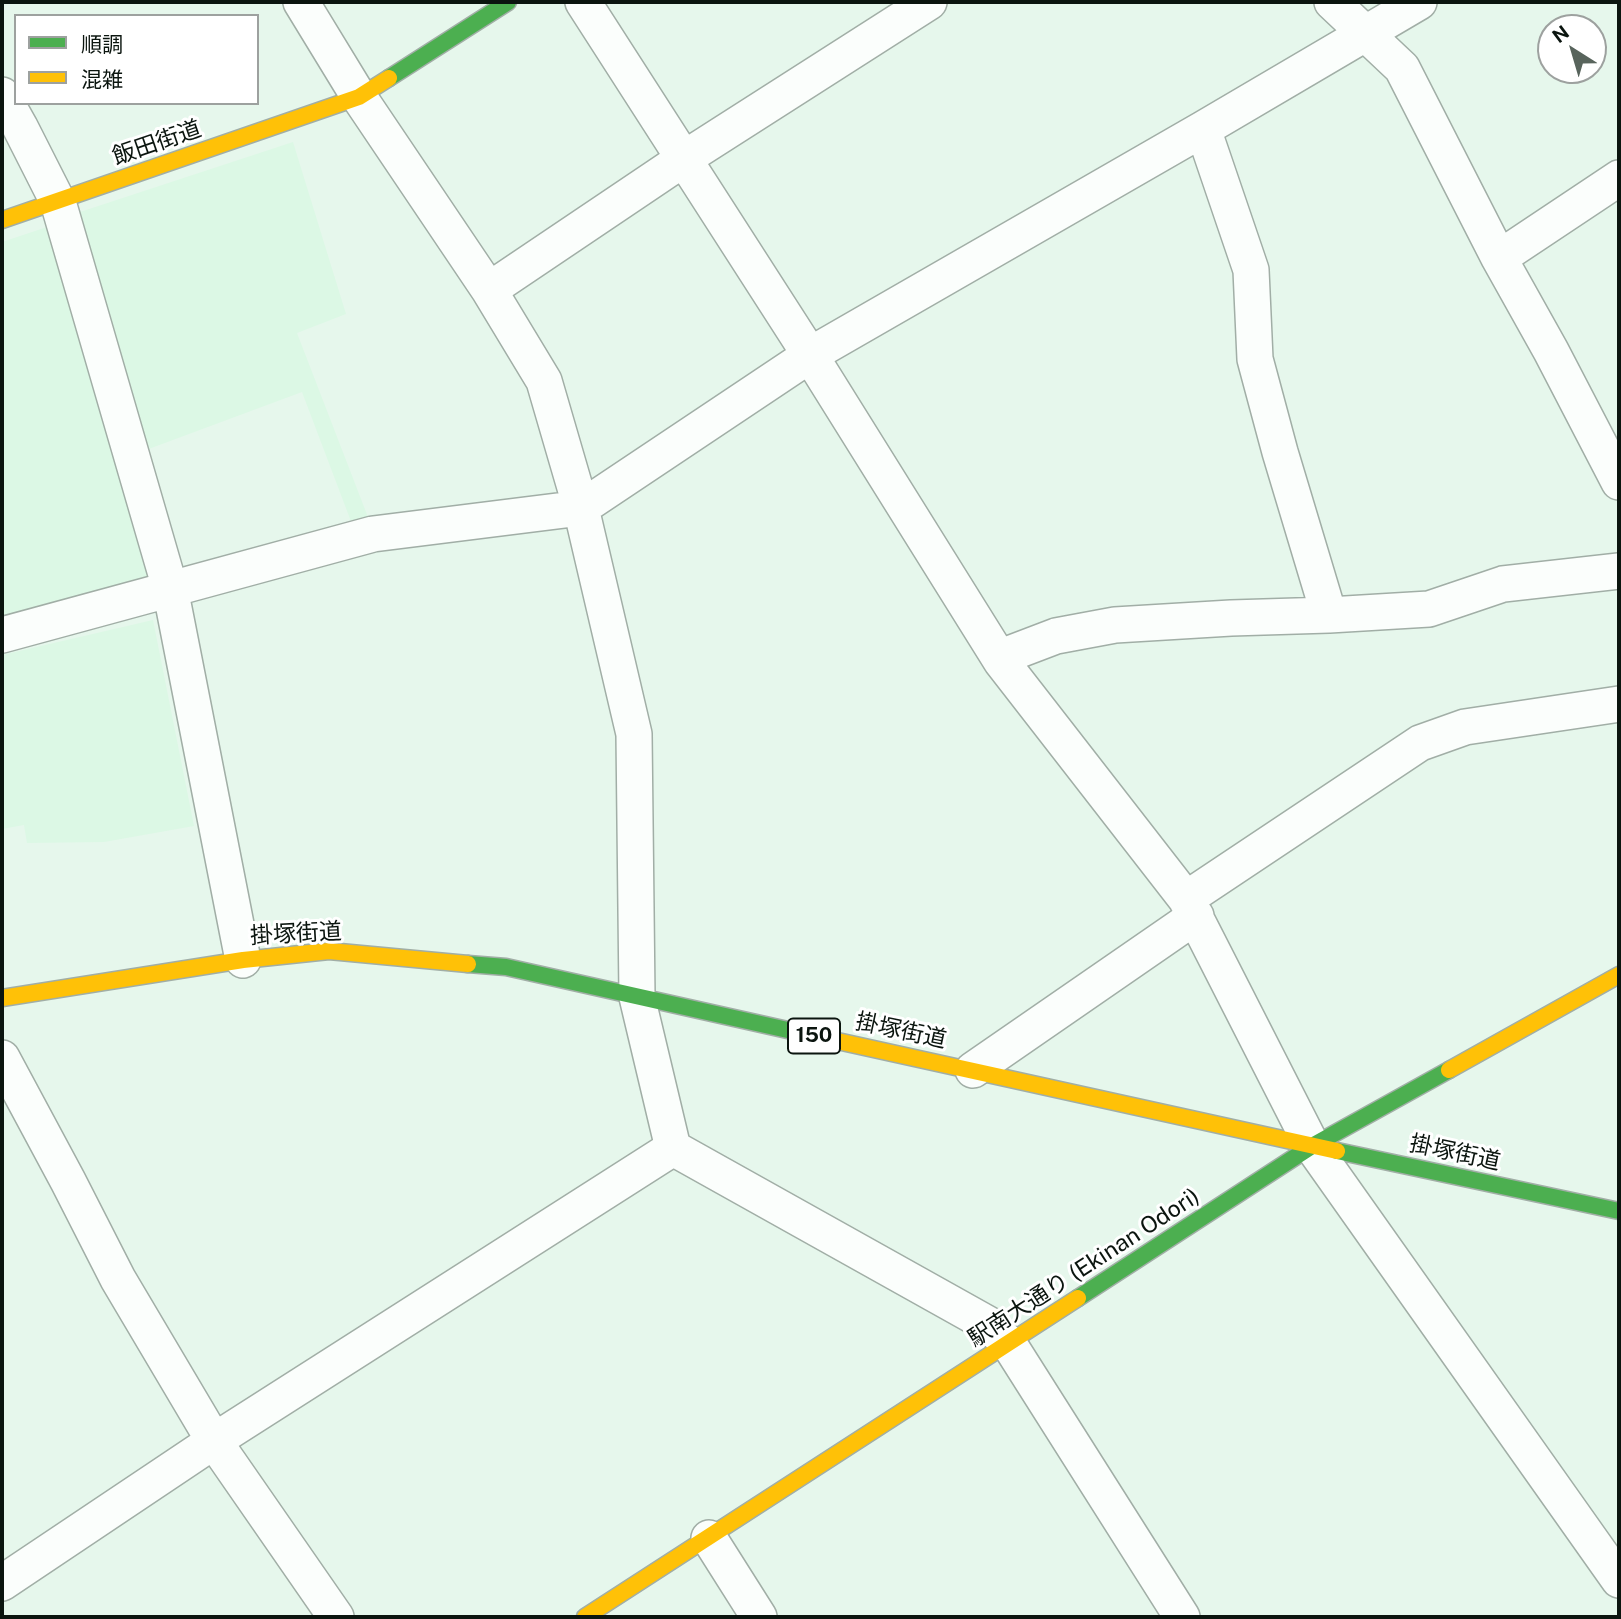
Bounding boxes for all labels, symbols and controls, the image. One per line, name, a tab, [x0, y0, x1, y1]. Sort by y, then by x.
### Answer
legend	[14, 14, 259, 105]
north arrow	[1537, 14, 1607, 84]
text: N	[1548, 21, 1573, 47]
text: 順調	[81, 32, 123, 57]
text: 混雑	[81, 67, 123, 92]
street label: 飯田街道	[109, 115, 205, 171]
street label: 掛塚街道	[249, 918, 343, 950]
street label: 掛塚街道	[853, 1008, 949, 1054]
road number: 150	[788, 1018, 840, 1054]
street label: 掛塚街道	[1407, 1130, 1503, 1176]
street label: 駅南大通り (Ekinan Odori)	[963, 1183, 1205, 1353]

